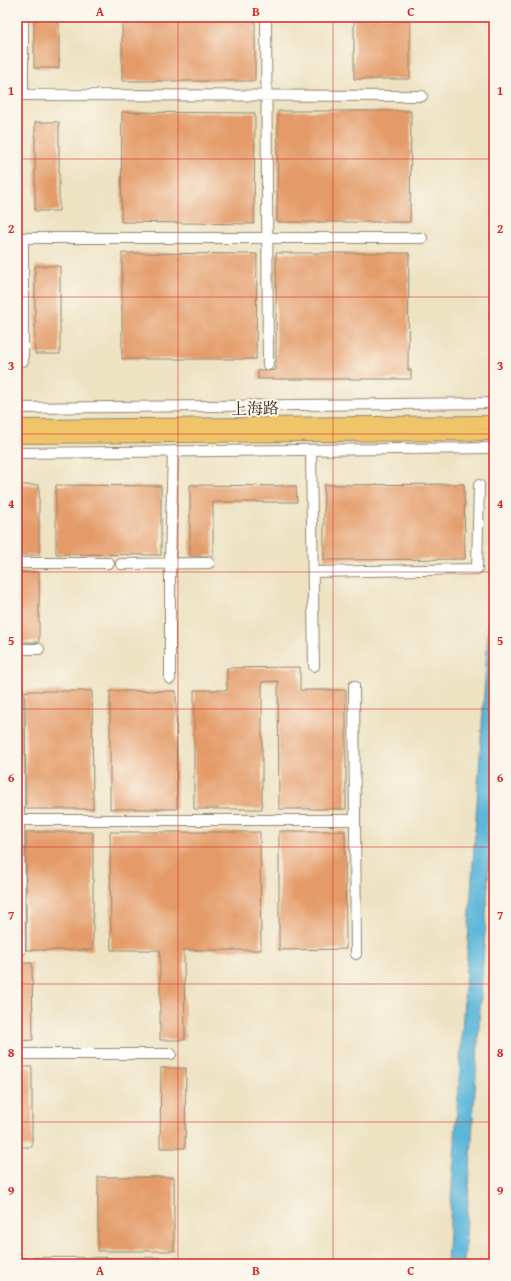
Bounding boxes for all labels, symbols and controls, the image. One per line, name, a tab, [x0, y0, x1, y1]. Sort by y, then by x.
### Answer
text: A	[96, 2, 105, 21]
text: B	[252, 2, 260, 21]
text: C	[407, 2, 415, 21]
text: 1	[8, 81, 14, 100]
text: 1	[497, 81, 503, 100]
text: 2	[8, 219, 15, 238]
text: 2	[497, 219, 504, 238]
text: 3	[8, 356, 14, 375]
text: 3	[497, 356, 503, 375]
street label: 上海路	[231, 396, 279, 420]
text: 4	[8, 494, 15, 513]
text: 4	[497, 494, 504, 513]
text: 5	[8, 631, 15, 650]
text: 5	[497, 631, 504, 650]
text: 6	[8, 768, 15, 787]
text: 6	[497, 768, 504, 787]
text: 7	[8, 906, 15, 925]
text: 7	[497, 906, 504, 925]
text: 8	[8, 1043, 15, 1062]
text: 8	[497, 1043, 504, 1062]
text: 9	[8, 1181, 15, 1200]
text: 9	[497, 1181, 504, 1200]
text: A	[96, 1261, 105, 1280]
text: B	[252, 1261, 260, 1280]
text: C	[407, 1261, 415, 1280]

